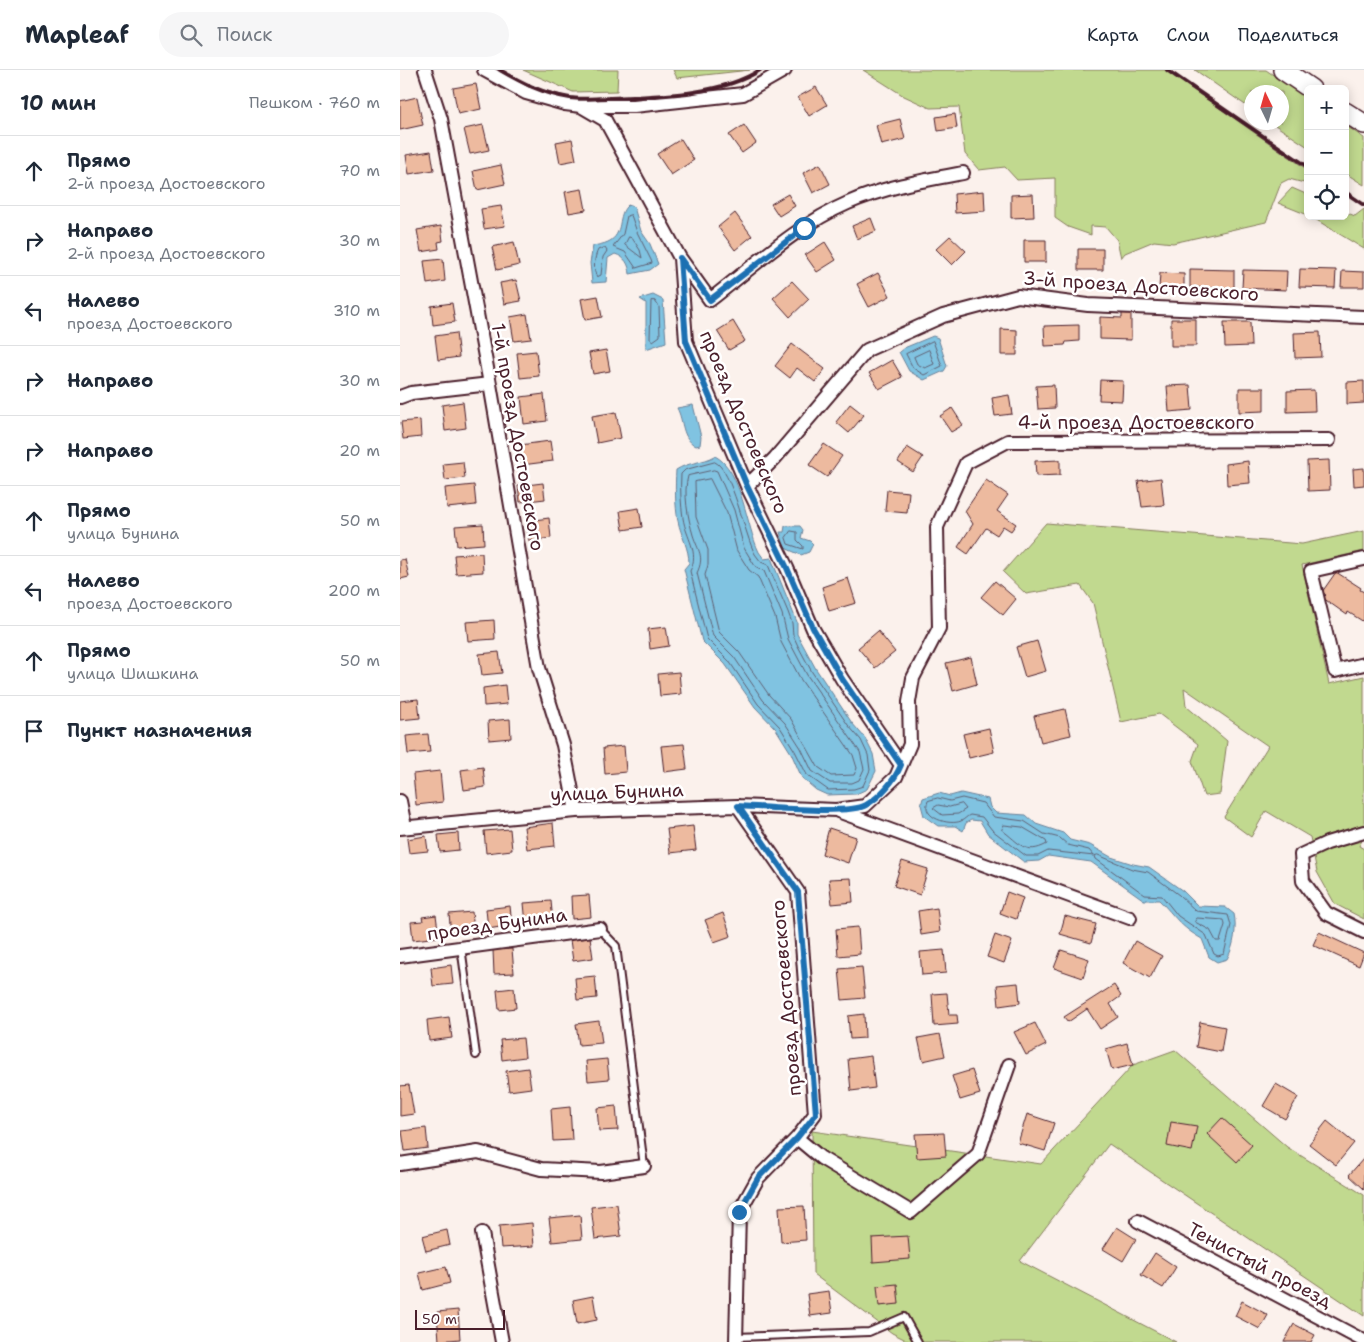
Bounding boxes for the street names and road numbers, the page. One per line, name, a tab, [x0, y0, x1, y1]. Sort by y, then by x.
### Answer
street label: 3-й проезд Достоевского	[1022, 265, 1260, 307]
street label: 1-й проезд Достоевского	[486, 321, 550, 553]
street label: проезд Достоевского	[694, 326, 794, 518]
street label: 4-й проезд Достоевского	[1018, 410, 1254, 435]
street label: улица Бунина	[550, 777, 684, 807]
street label: проезд Достоевского	[765, 899, 807, 1097]
street label: проезд Бунина	[425, 902, 569, 946]
street label: Тенистый проезд	[1183, 1216, 1337, 1314]

